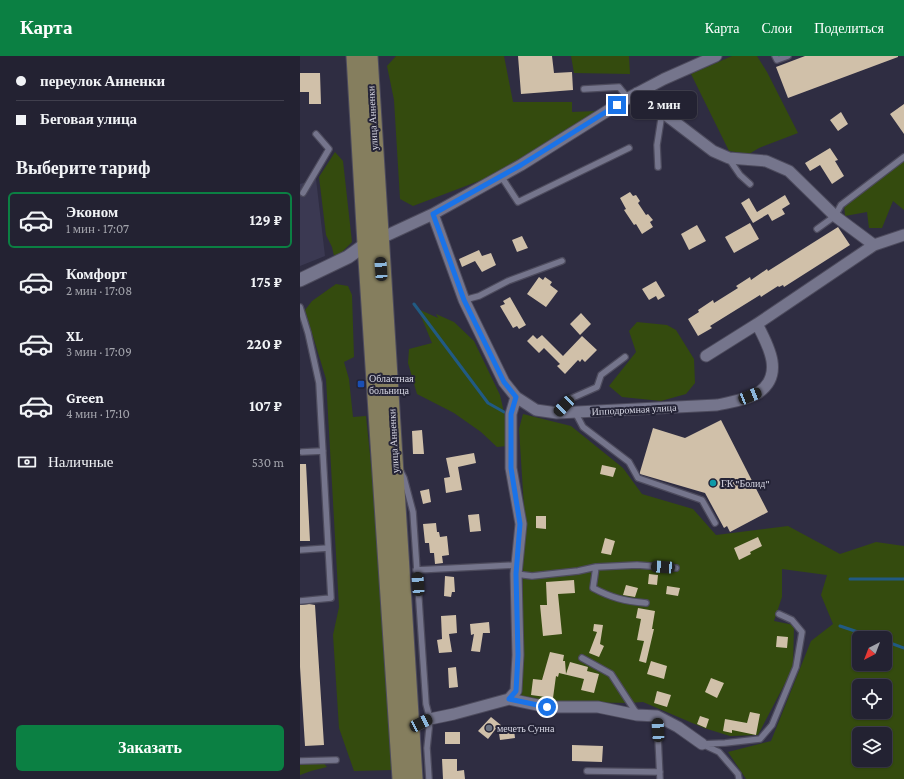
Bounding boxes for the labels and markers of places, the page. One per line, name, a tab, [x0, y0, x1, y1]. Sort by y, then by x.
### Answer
place label: Областная больница	[369, 373, 414, 396]
marker: Областная больница	[356, 379, 366, 389]
marker: ГК "Болид"	[708, 478, 718, 488]
place label: ГК "Болид"	[721, 478, 770, 489]
marker: мечеть Сунна	[484, 723, 494, 733]
place label: мечеть Сунна	[497, 723, 555, 734]

